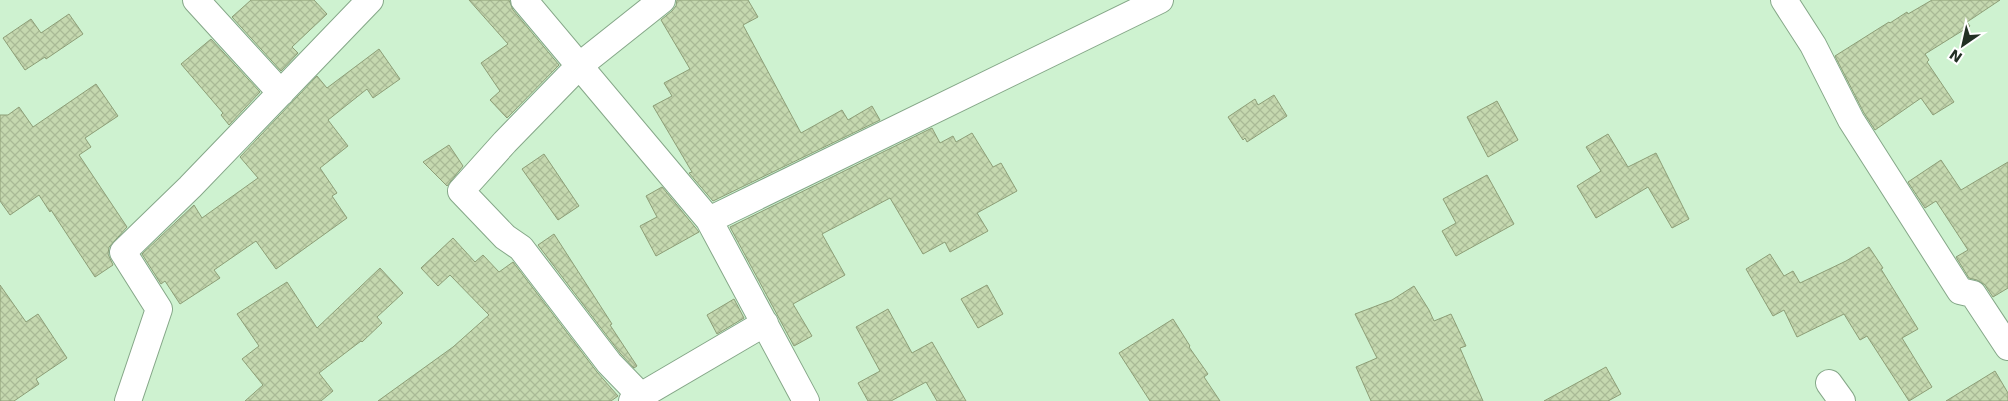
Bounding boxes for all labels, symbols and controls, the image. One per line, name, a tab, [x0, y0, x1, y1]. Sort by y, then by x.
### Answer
north arrow	[1938, 20, 1988, 70]
text: N	[1946, 46, 1965, 66]

